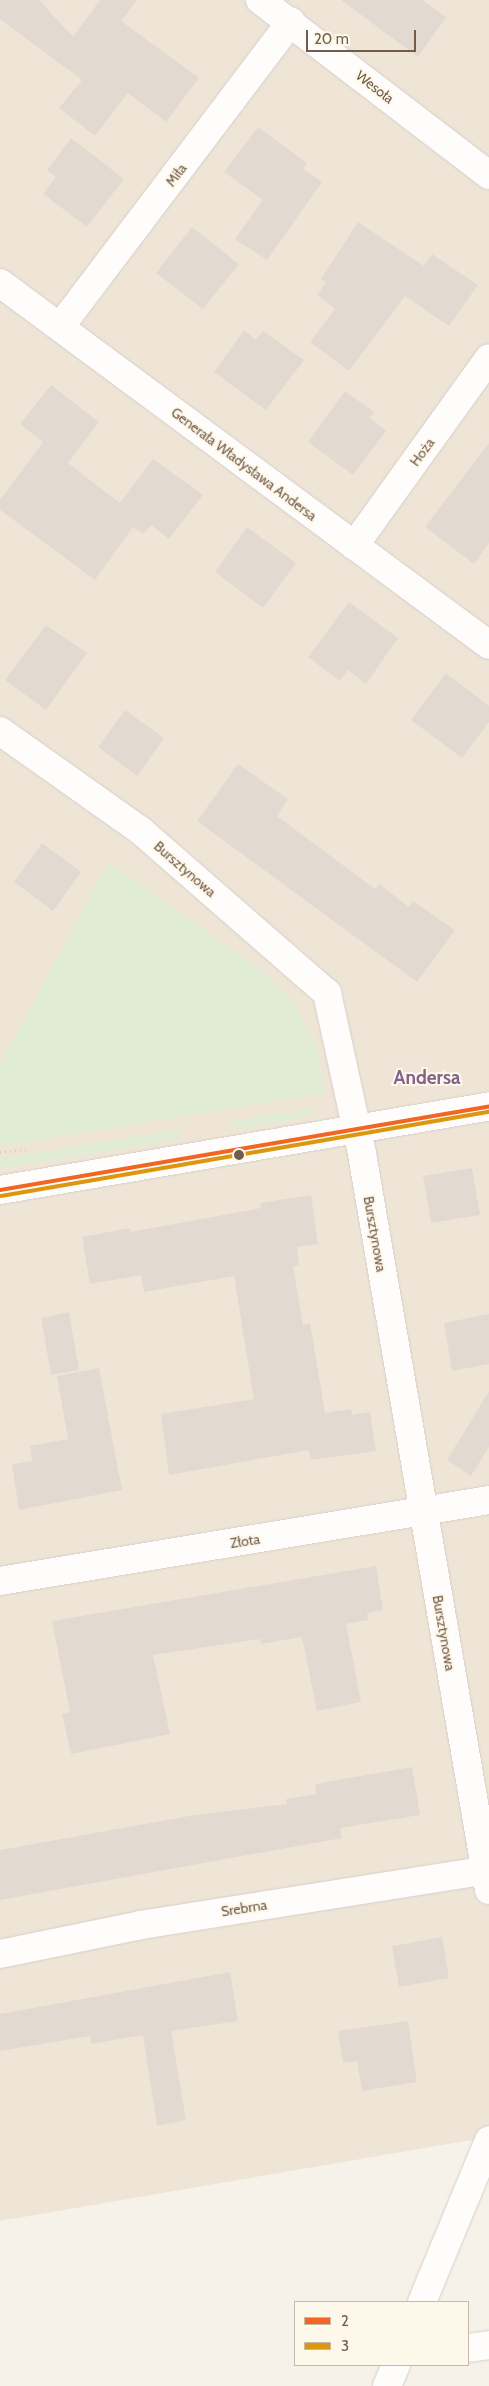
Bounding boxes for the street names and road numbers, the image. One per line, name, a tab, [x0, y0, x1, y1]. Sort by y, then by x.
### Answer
street label: Wesoła	[353, 67, 397, 107]
street label: Miła	[162, 160, 190, 190]
street label: Generała Władysława Andersa	[168, 404, 320, 524]
street label: Hoża	[406, 435, 438, 469]
street label: Bursztynowa	[151, 838, 219, 900]
street label: Bursztynowa	[360, 1195, 390, 1273]
street label: Złota	[229, 1530, 261, 1552]
street label: Bursztynowa	[429, 1594, 459, 1672]
street label: Srebrna	[220, 1896, 268, 1920]

